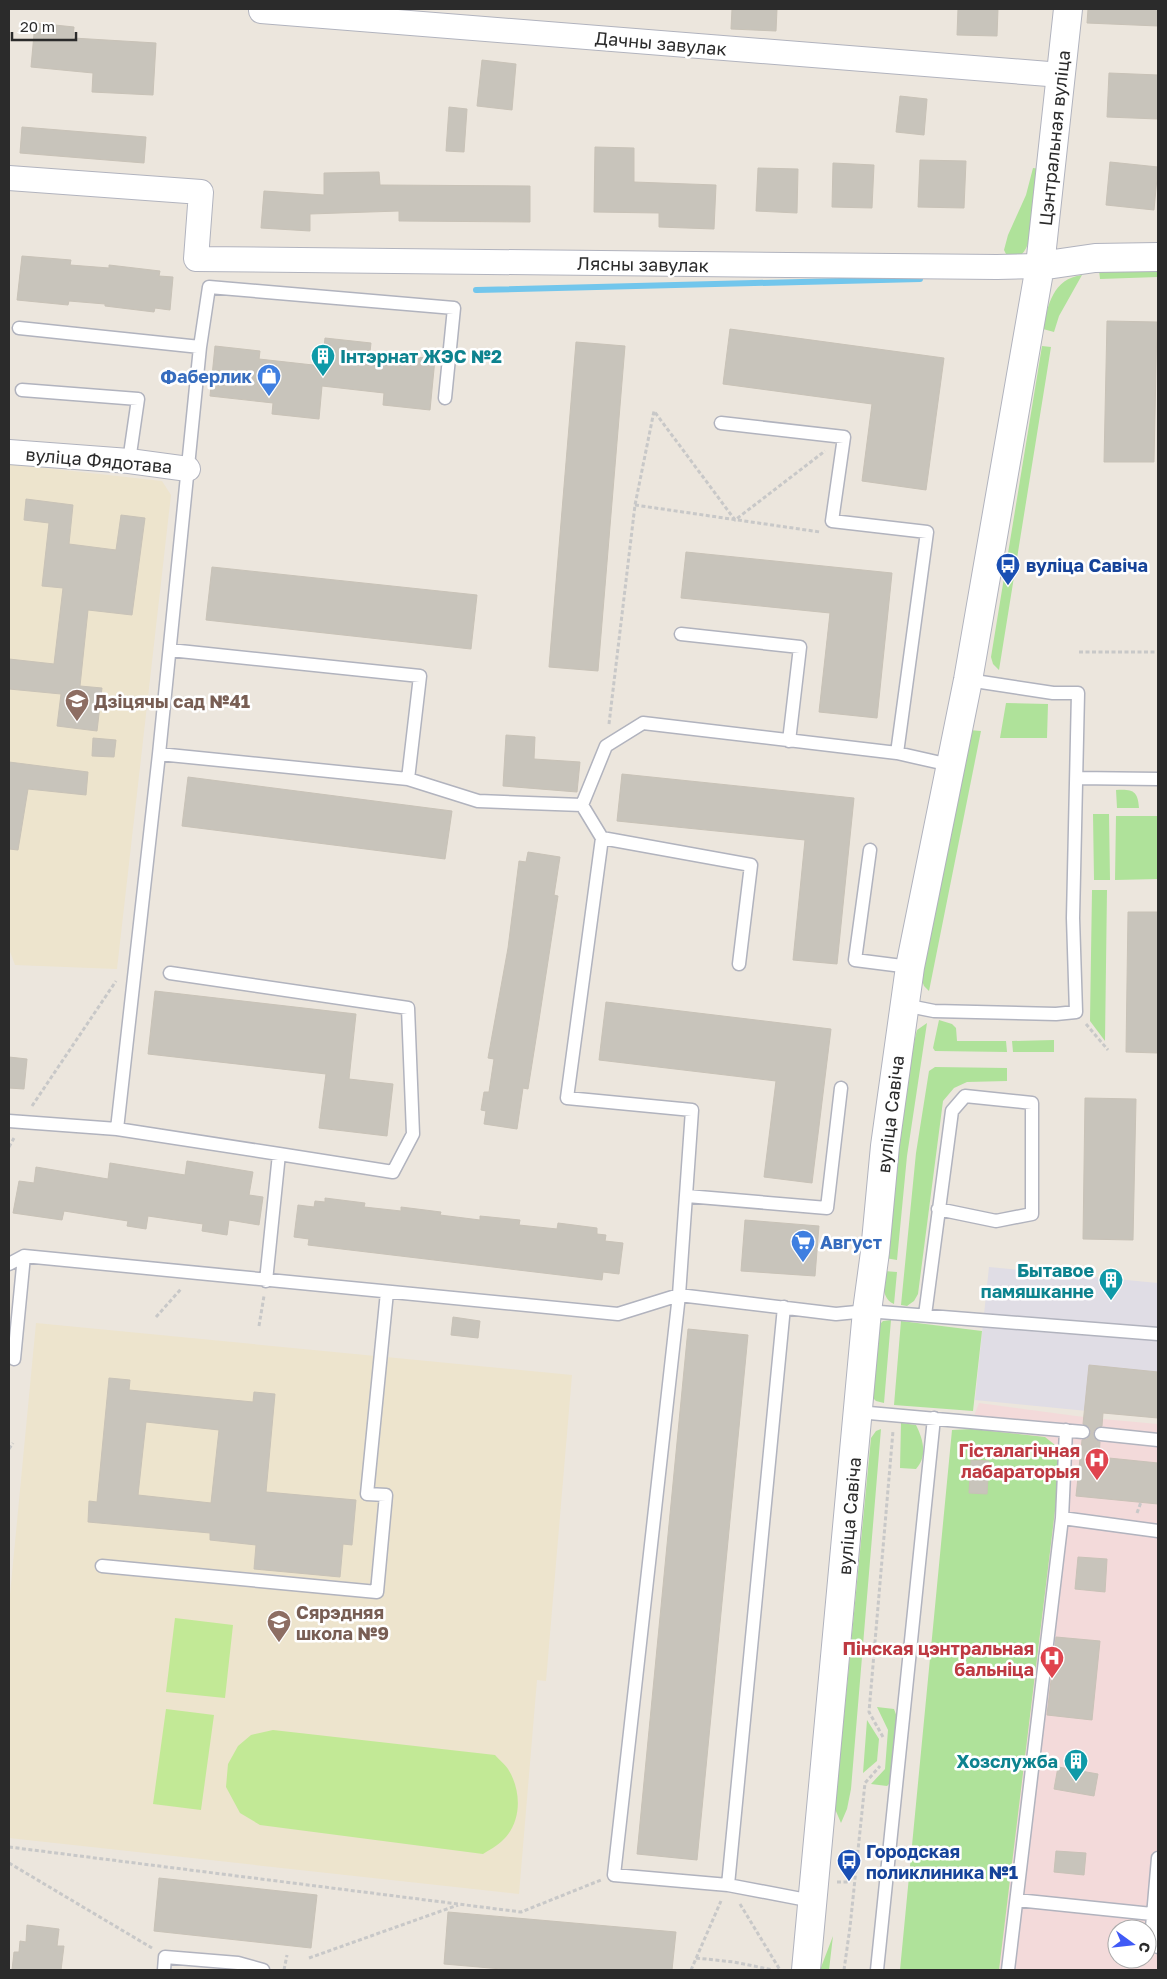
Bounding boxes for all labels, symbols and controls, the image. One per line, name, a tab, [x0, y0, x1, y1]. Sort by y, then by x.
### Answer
scale bar	[12, 10, 76, 42]
text: 20 m	[20, 17, 55, 35]
street label: Дачны завулак	[594, 26, 728, 60]
street label: Цэнтральная вуліца	[1034, 49, 1074, 227]
street label: Лясны завулак	[577, 252, 709, 276]
building icon: Інтэрнат ЖЭС №2	[310, 343, 336, 377]
place label: Інтэрнат ЖЭС №2	[340, 345, 502, 367]
shop icon: Фаберлик	[256, 363, 282, 397]
place label: Фаберлик	[160, 365, 253, 387]
street label: вуліца Фядотава	[25, 443, 173, 477]
bus stop icon: вуліца Савіча	[995, 552, 1021, 586]
place label: вуліца Савіча	[1026, 554, 1148, 576]
school or university icon: Дзіцячы сад №41	[64, 688, 90, 722]
place label: Дзіцячы сад №41	[94, 690, 250, 712]
street label: вуліца Савіча	[872, 1054, 908, 1174]
supermarket icon: Август	[790, 1229, 816, 1263]
place label: Август	[820, 1231, 882, 1253]
place label: Бытавое памяшканне	[981, 1259, 1094, 1302]
building icon: Бытавое памяшканне	[1098, 1267, 1124, 1301]
place label: Гісталагічная лабараторыя	[959, 1439, 1080, 1482]
hospital icon: Гісталагічная лабараторыя	[1084, 1447, 1110, 1481]
street label: вуліца Савіча	[833, 1456, 865, 1576]
place label: Сярэдняя школа №9	[296, 1601, 389, 1644]
school or university icon: Сярэдняя школа №9	[266, 1609, 292, 1643]
place label: Пінская цэнтральная бальніца	[842, 1637, 1034, 1680]
hospital icon: Пінская цэнтральная бальніца	[1039, 1645, 1065, 1679]
building icon: Хозслужба	[1063, 1748, 1089, 1782]
place label: Хозслужба	[957, 1750, 1058, 1772]
place label: Городская поликлиника №1	[866, 1840, 1018, 1883]
bus stop icon: Городская поликлиника №1	[836, 1848, 862, 1882]
north arrow	[1107, 1919, 1157, 1969]
text: С	[1136, 1940, 1155, 1955]

